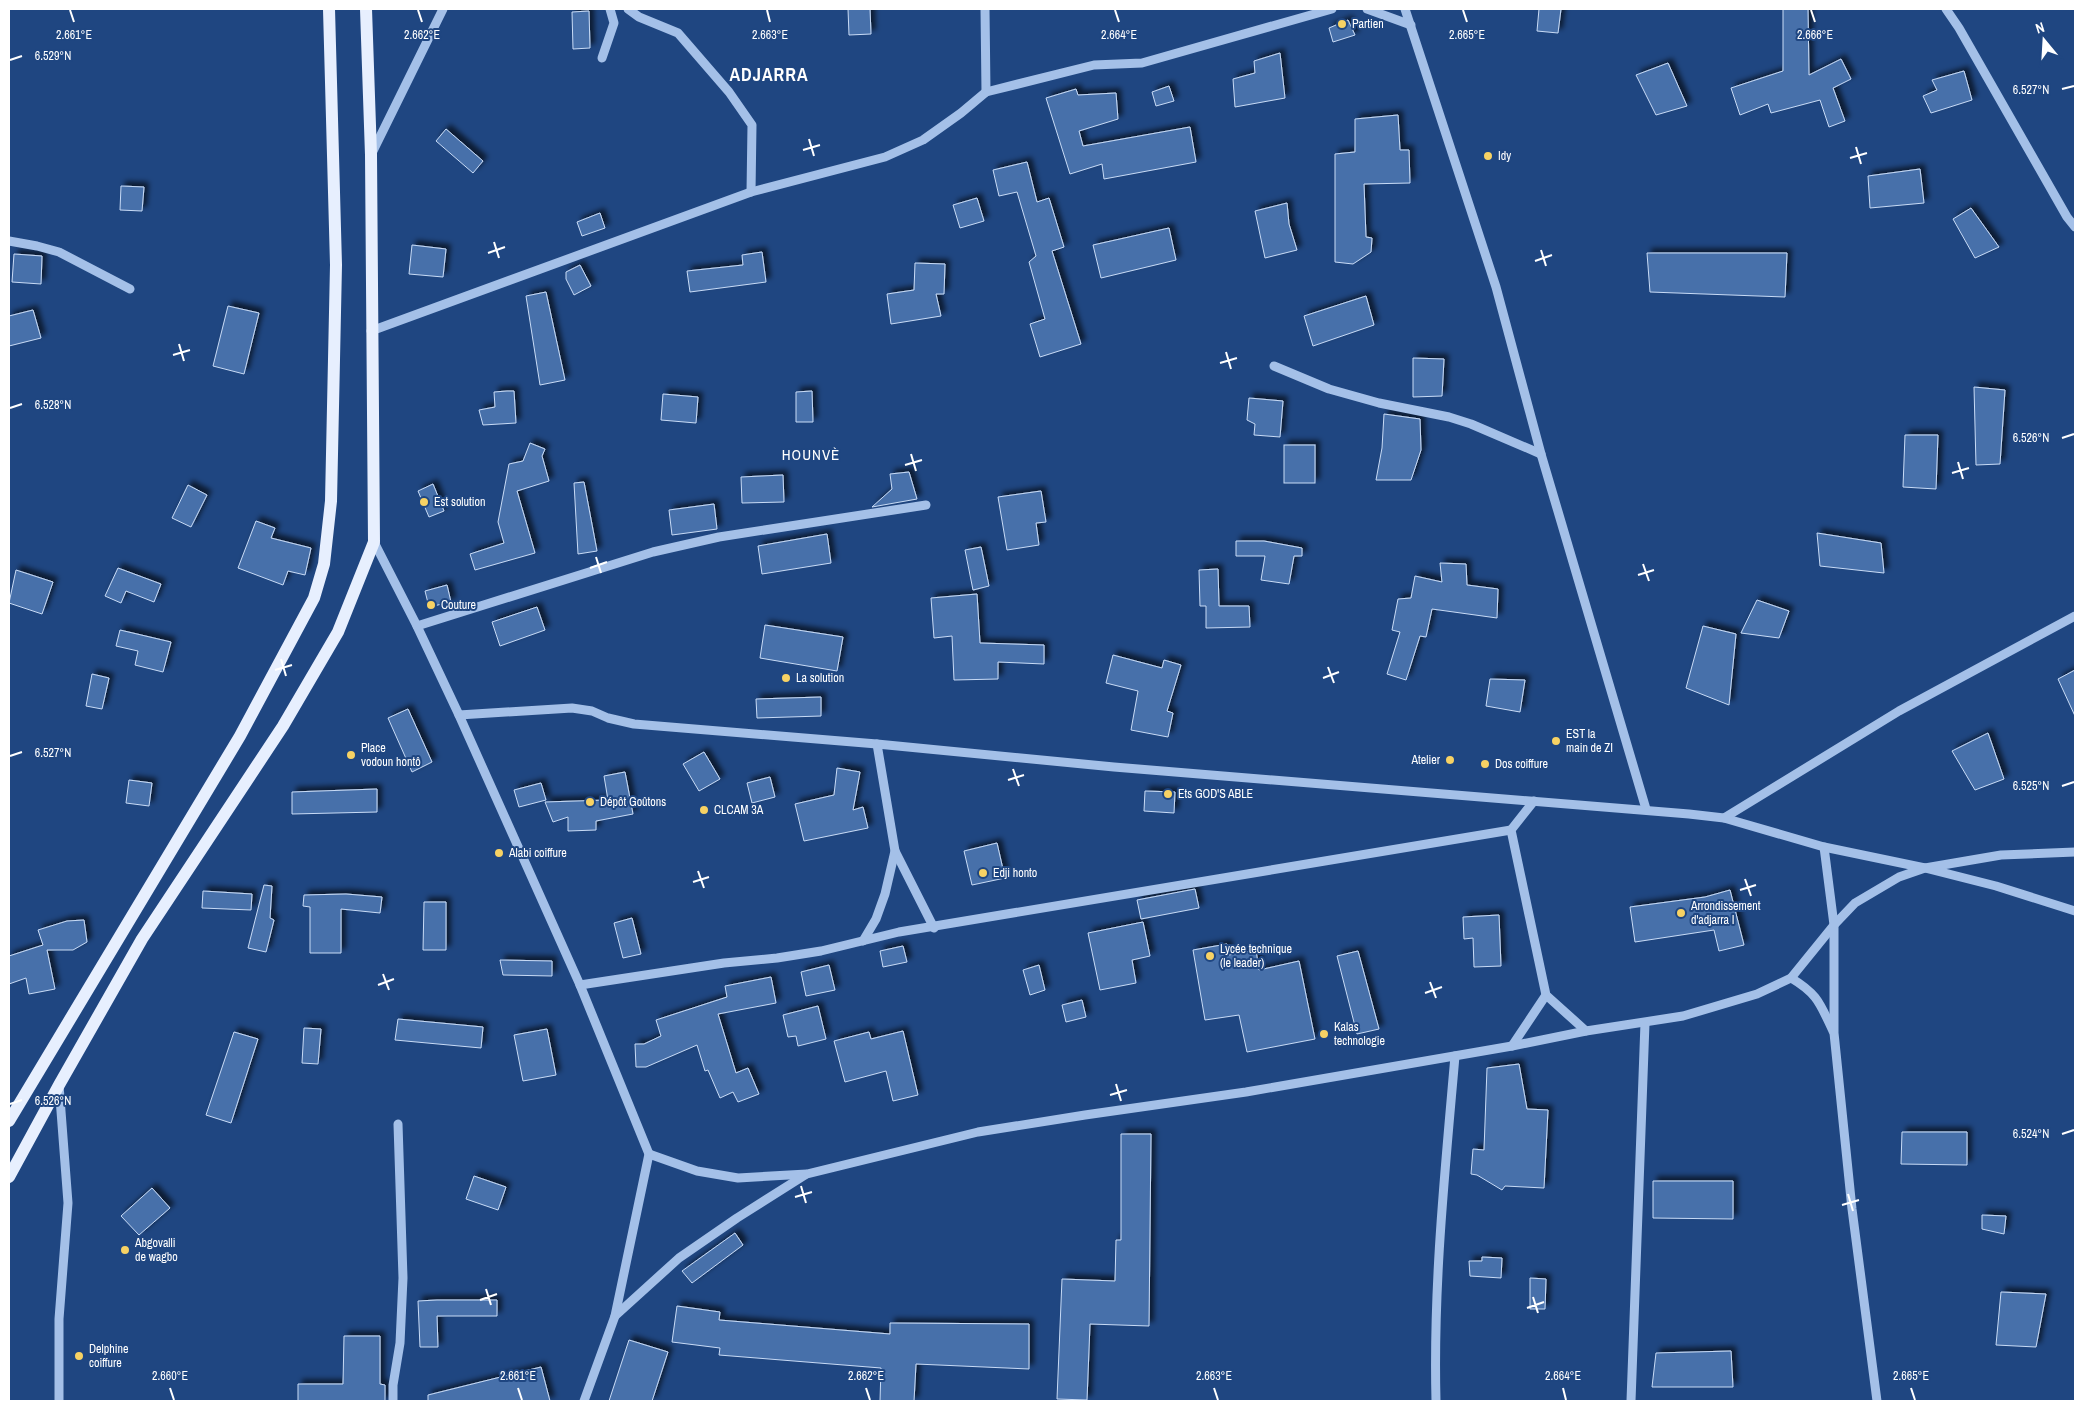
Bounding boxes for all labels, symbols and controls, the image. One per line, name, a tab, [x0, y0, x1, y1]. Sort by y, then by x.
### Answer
north arrow	[2019, 15, 2069, 65]
place label: Partien	[1352, 16, 1384, 32]
marker: Partien	[1336, 18, 1348, 30]
text: N	[2033, 18, 2047, 37]
text: 2.661°E	[56, 27, 92, 43]
text: 2.662°E	[404, 27, 440, 43]
text: 2.663°E	[752, 27, 788, 43]
text: 2.664°E	[1101, 27, 1137, 43]
text: 2.665°E	[1449, 27, 1485, 43]
text: 2.666°E	[1797, 27, 1833, 43]
text: 6.529°N	[35, 48, 71, 64]
district label: ADJARRA	[729, 62, 809, 87]
text: 6.527°N	[2013, 82, 2049, 98]
place label: Idy	[1498, 148, 1511, 164]
marker: Idy	[1482, 150, 1494, 162]
text: 6.528°N	[35, 397, 71, 413]
text: 6.526°N	[2013, 430, 2049, 446]
district label: HOUNVÈ	[782, 444, 840, 465]
place label: Est solution	[434, 494, 485, 510]
marker: Est solution	[418, 496, 430, 508]
place label: Couture	[441, 597, 476, 613]
marker: Couture	[425, 599, 437, 611]
place label: La solution	[796, 670, 844, 686]
marker: La solution	[780, 672, 792, 684]
place label: EST la main de ZI	[1566, 726, 1613, 756]
marker: EST la main de ZI	[1550, 735, 1562, 747]
place label: Place vodoun hontô	[361, 740, 421, 770]
text: 6.527°N	[35, 745, 71, 761]
marker: Place vodoun hontô	[345, 749, 357, 761]
place label: Atelier	[1411, 752, 1441, 768]
marker: Atelier	[1444, 754, 1456, 766]
place label: Dos coiffure	[1495, 756, 1548, 772]
marker: Dos coiffure	[1479, 758, 1491, 770]
text: 6.525°N	[2013, 778, 2049, 794]
place label: Ets GOD'S ABLE	[1178, 786, 1253, 802]
marker: Ets GOD'S ABLE	[1162, 788, 1174, 800]
place label: Dépôt Goûtons	[600, 794, 666, 810]
marker: Dépôt Goûtons	[584, 796, 596, 808]
place label: CLCAM 3A	[714, 802, 764, 818]
marker: CLCAM 3A	[698, 804, 710, 816]
place label: Alabi coiffure	[508, 845, 567, 861]
marker: Alabi coiffure	[493, 847, 505, 859]
place label: Edji honto	[993, 865, 1037, 881]
marker: Edji honto	[977, 867, 989, 879]
place label: Arrondissement d'adjarra I	[1690, 898, 1761, 928]
marker: Arrondissement d'adjarra I	[1675, 907, 1687, 919]
place label: Lycée technique (le leader)	[1220, 941, 1292, 971]
marker: Lycée technique (le leader)	[1204, 950, 1216, 962]
place label: Kalas technologie	[1334, 1019, 1385, 1049]
marker: Kalas technologie	[1318, 1028, 1330, 1040]
text: 6.526°N	[35, 1093, 71, 1109]
text: 6.524°N	[2013, 1126, 2049, 1142]
place label: Abgovalli de wagbo	[134, 1235, 178, 1265]
marker: Abgovalli de wagbo	[119, 1244, 131, 1256]
place label: Delphine coiffure	[89, 1341, 128, 1371]
marker: Delphine coiffure	[73, 1350, 85, 1362]
text: 2.660°E	[152, 1368, 188, 1384]
text: 2.661°E	[500, 1368, 536, 1384]
text: 2.662°E	[848, 1368, 884, 1384]
text: 2.663°E	[1196, 1368, 1232, 1384]
text: 2.664°E	[1545, 1368, 1581, 1384]
text: 2.665°E	[1893, 1368, 1929, 1384]

